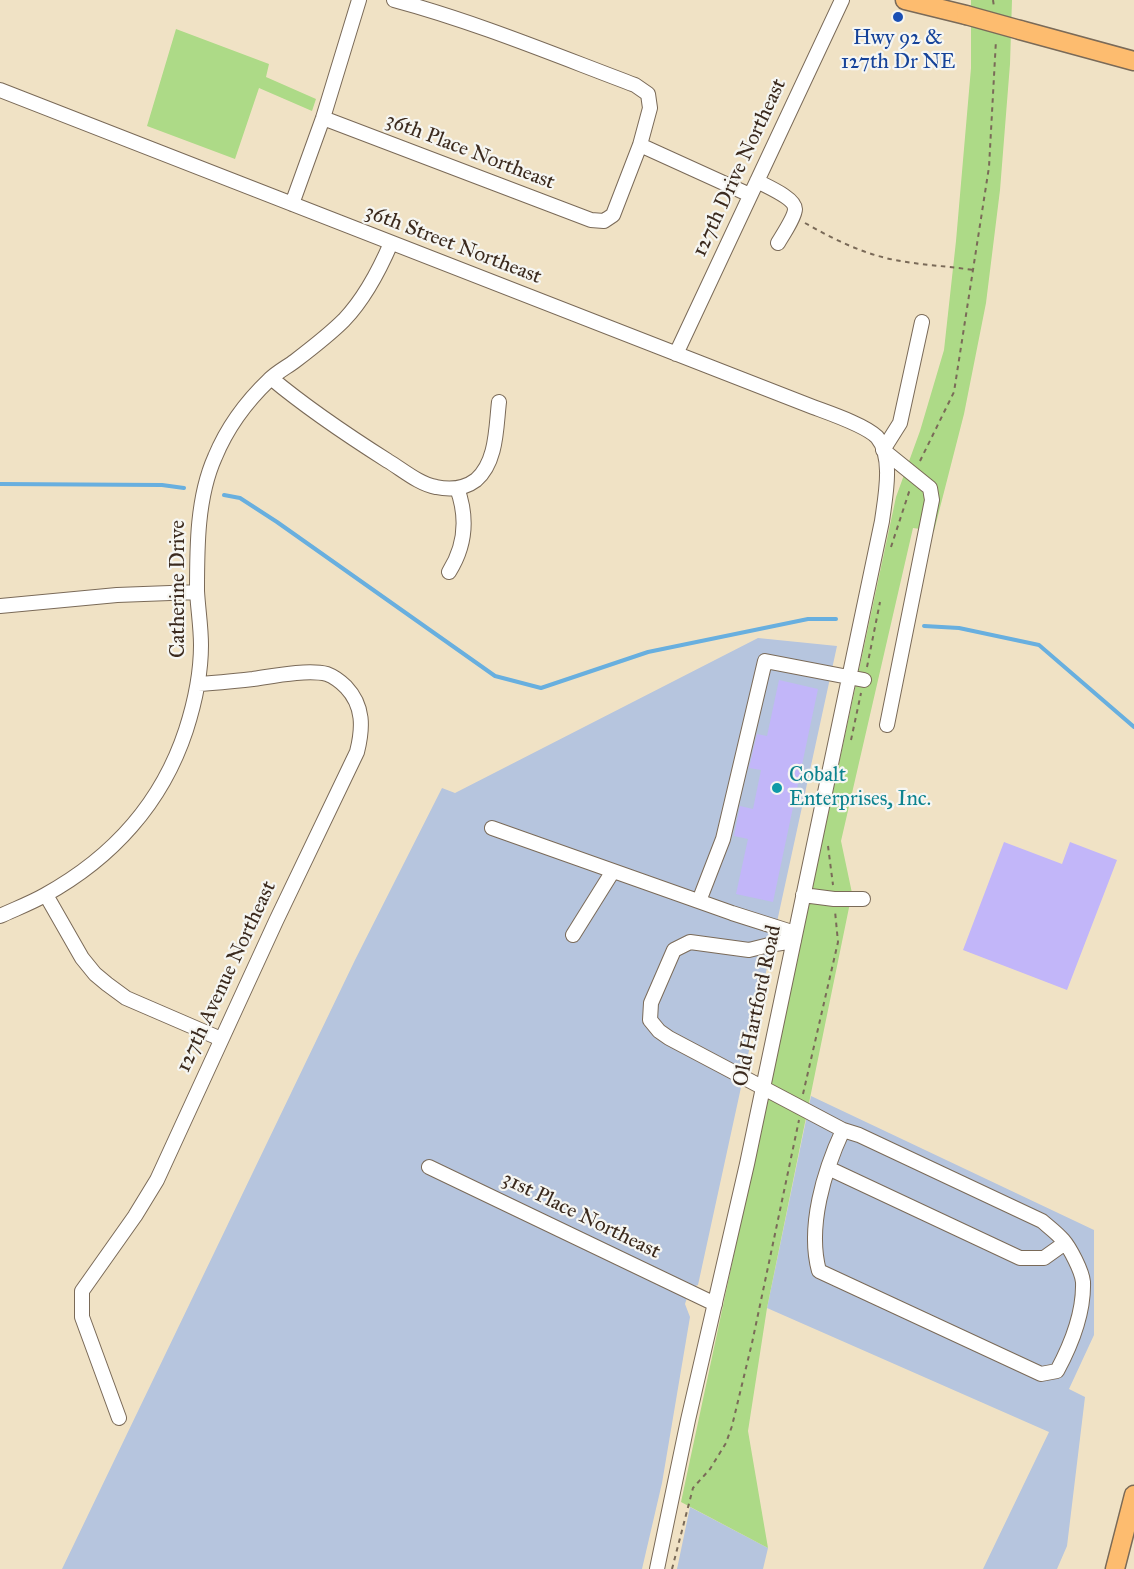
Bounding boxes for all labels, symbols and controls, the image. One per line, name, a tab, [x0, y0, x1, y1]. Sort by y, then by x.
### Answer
marker: Hwy 92 & 127th Dr NE	[891, 10, 905, 24]
place label: Hwy 92 & 127th Dr NE	[841, 26, 955, 76]
street label: 127th Drive Northeast	[688, 75, 792, 261]
street label: 36th Place Northeast	[382, 108, 558, 196]
street label: 36th Street Northeast	[361, 200, 545, 290]
street label: Catherine Drive	[166, 520, 192, 658]
place label: Cobalt Enterprises, Inc.	[789, 763, 931, 813]
marker: Cobalt Enterprises, Inc.	[770, 781, 784, 795]
street label: 127th Avenue Northeast	[172, 877, 282, 1077]
street label: Old Hartford Road	[729, 923, 787, 1089]
street label: 31st Place Northeast	[498, 1167, 664, 1265]

